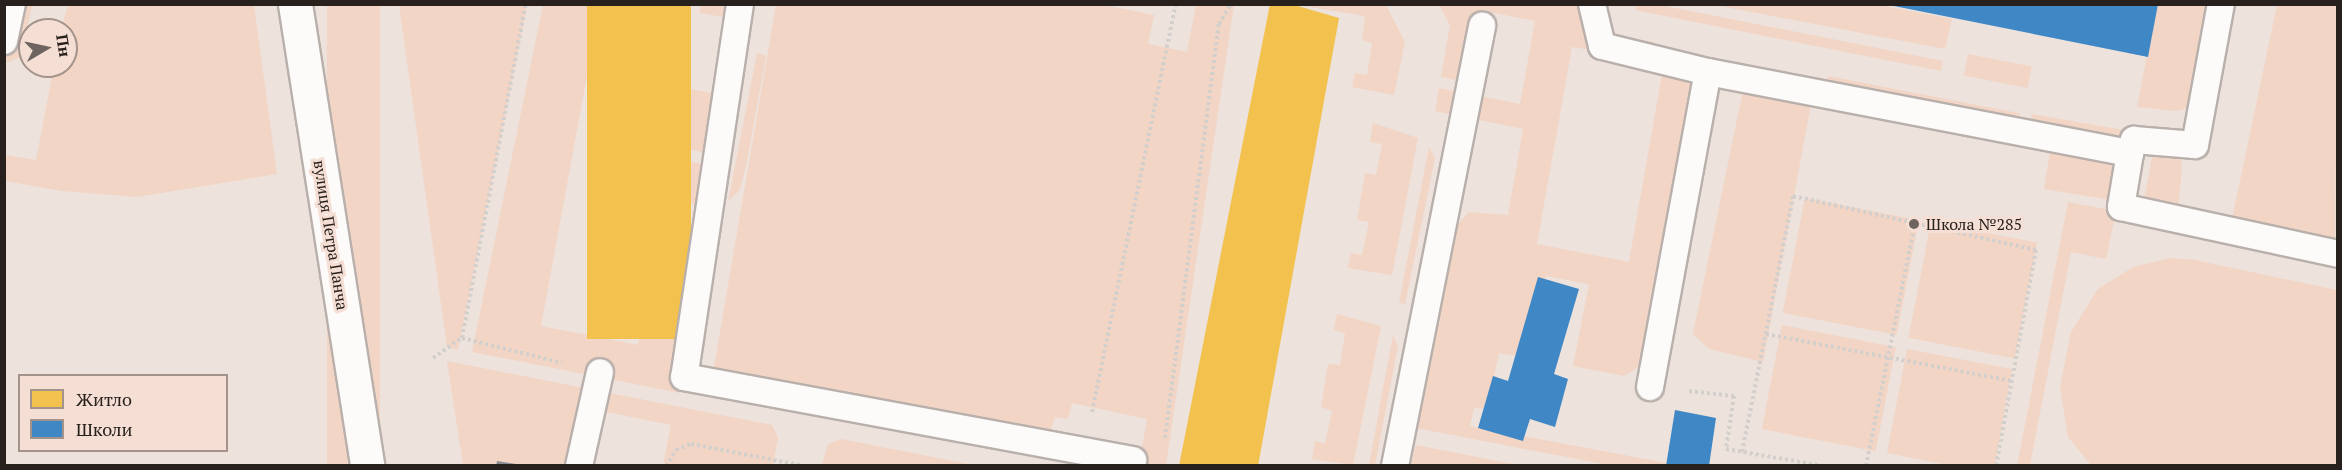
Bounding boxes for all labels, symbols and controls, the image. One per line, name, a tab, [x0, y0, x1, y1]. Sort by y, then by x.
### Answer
north arrow	[18, 18, 78, 78]
text: Пн	[51, 33, 76, 58]
street label: вулиця Петра Панча	[310, 159, 352, 311]
place label: Школа №285	[1926, 214, 2022, 234]
marker: Школа №285	[1907, 217, 1921, 231]
legend	[18, 374, 228, 452]
text: Житло	[76, 387, 132, 411]
text: Школи	[76, 417, 133, 441]

